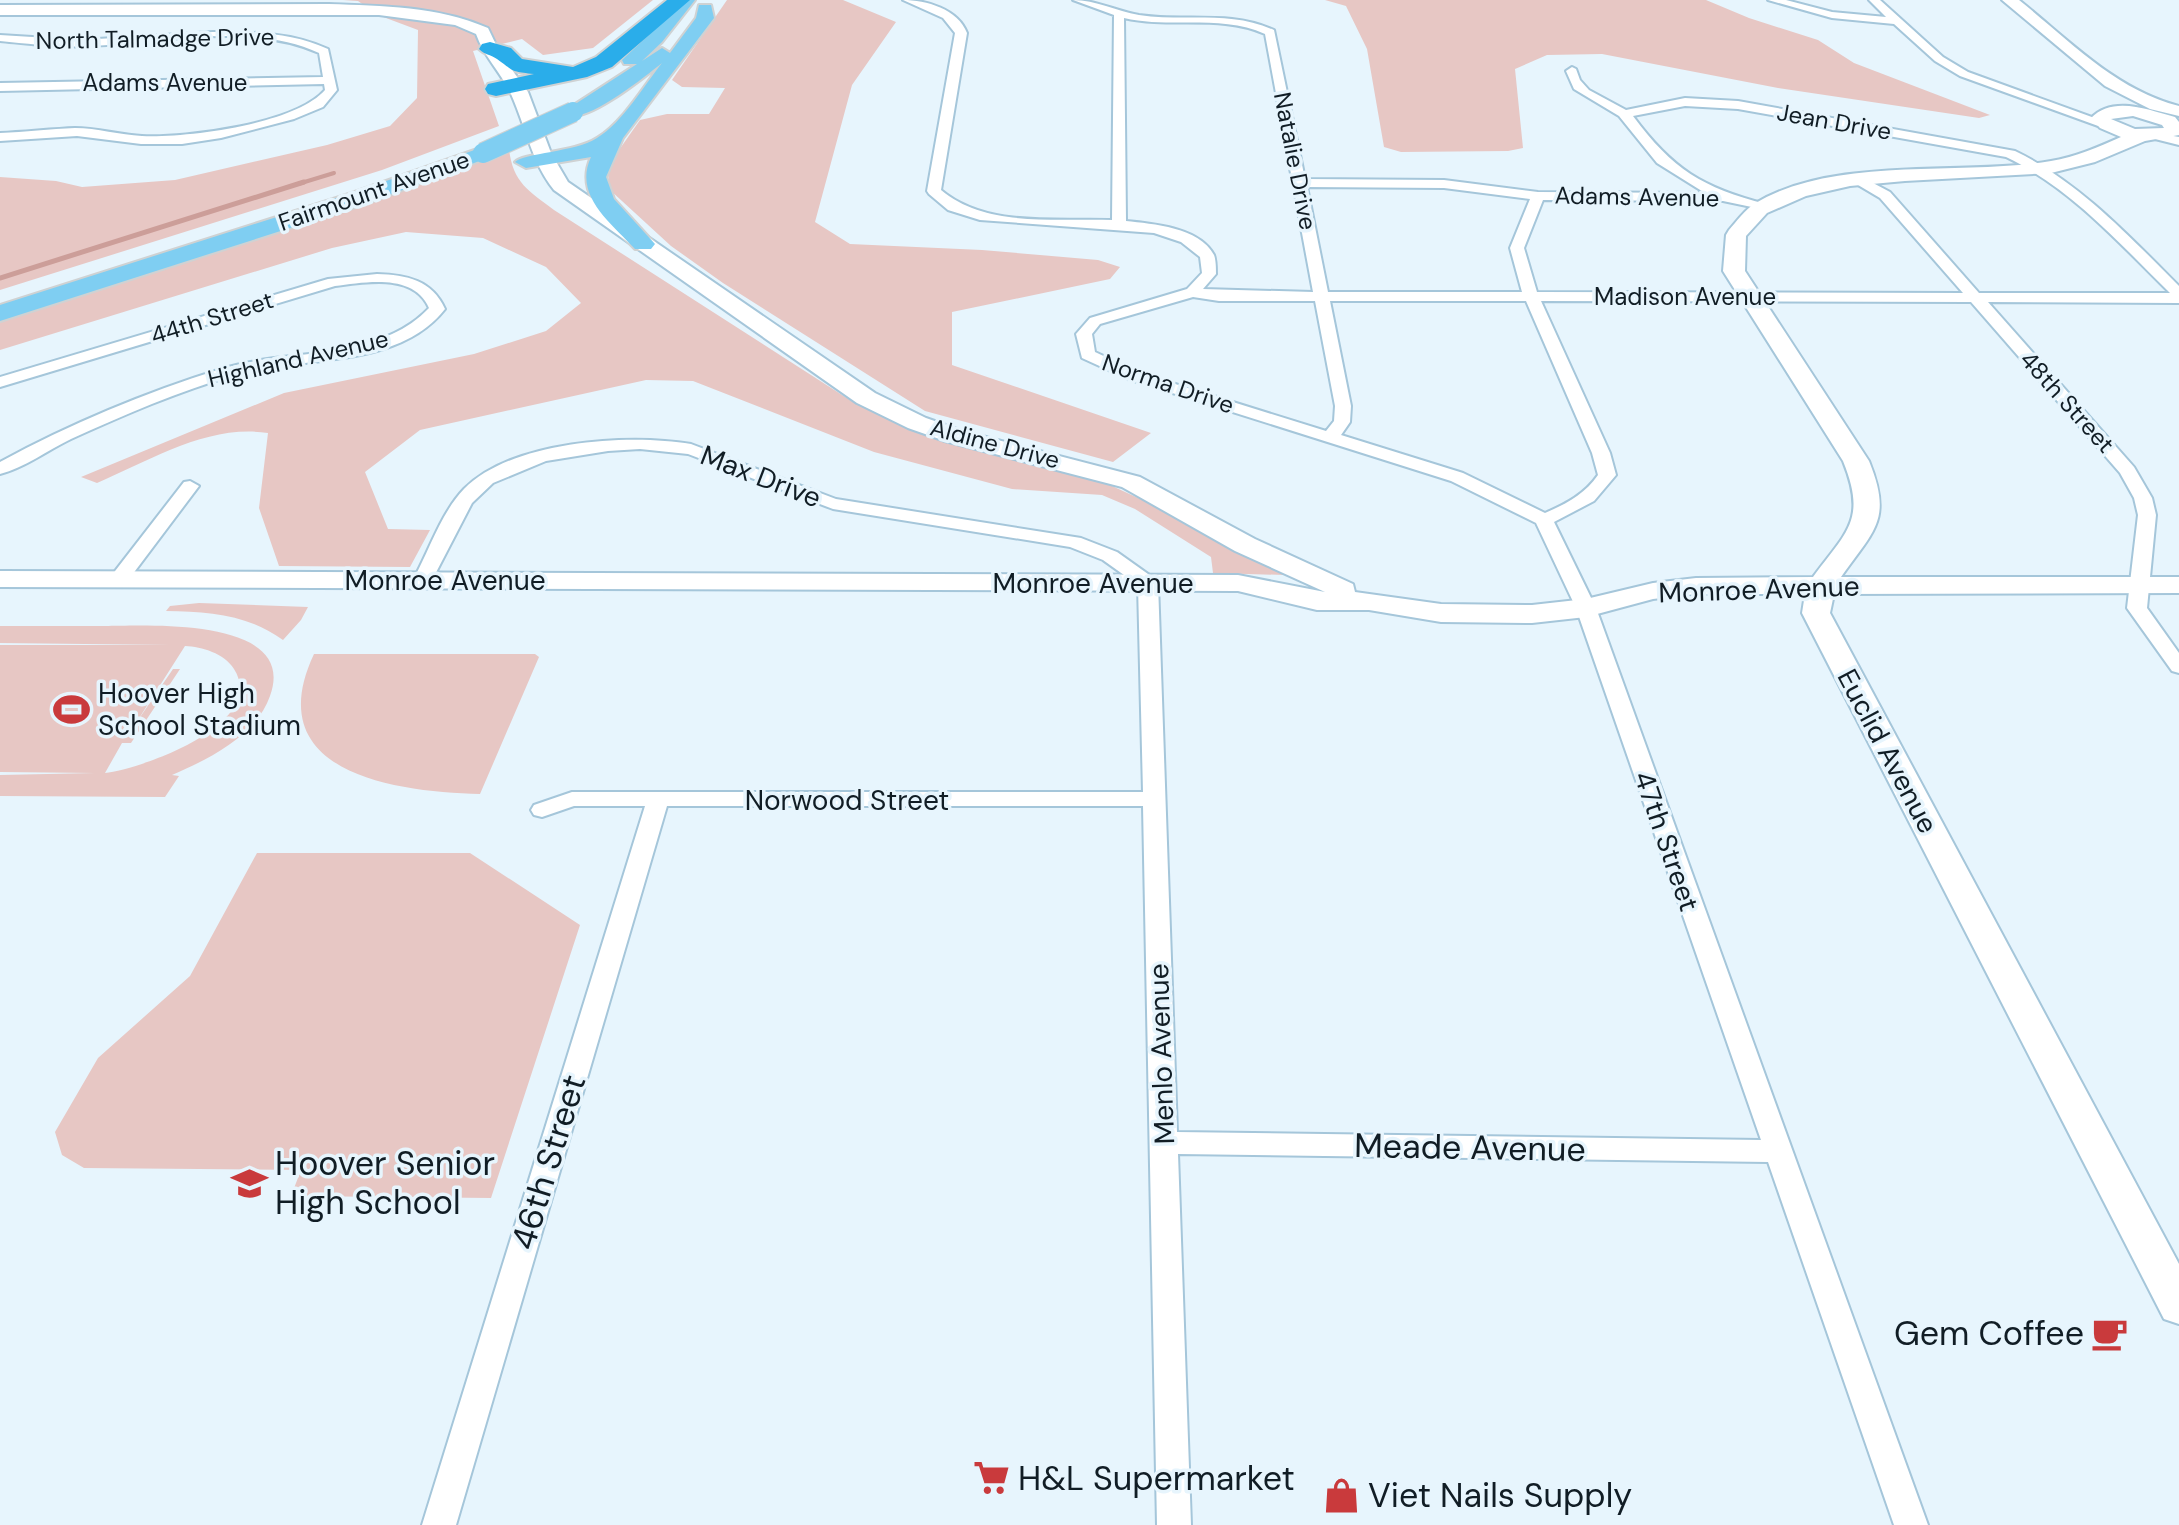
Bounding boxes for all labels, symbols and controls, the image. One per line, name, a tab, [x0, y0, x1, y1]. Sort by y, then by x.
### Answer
street label: North Talmadge Drive	[35, 21, 275, 56]
street label: Adams Avenue	[83, 67, 247, 98]
street label: Natalie Drive	[1267, 89, 1324, 232]
street label: Jean Drive	[1774, 96, 1894, 147]
street label: Fairmount Avenue	[274, 143, 474, 238]
street label: Adams Avenue	[1554, 180, 1720, 213]
street label: Madison Avenue	[1594, 281, 1776, 312]
street label: 44th Street	[147, 284, 277, 351]
street label: Highland Avenue	[205, 323, 391, 394]
street label: 48th Street	[2013, 344, 2121, 459]
street label: Norma Drive	[1098, 347, 1238, 421]
street label: Aldine Drive	[927, 411, 1063, 476]
street label: Max Drive	[695, 437, 826, 516]
street label: Monroe Avenue	[344, 562, 546, 599]
street label: Monroe Avenue	[992, 565, 1194, 602]
street label: Monroe Avenue	[1658, 568, 1860, 611]
street label: Euclid Avenue	[1829, 663, 1946, 840]
place label: Hoover High School Stadium	[98, 675, 301, 744]
sports icon: Hoover High School Stadium	[53, 690, 91, 728]
street label: 47th Street	[1625, 766, 1708, 916]
street label: Norwood Street	[745, 782, 949, 819]
street label: Menlo Avenue	[1140, 963, 1183, 1145]
street label: 46th Street	[501, 1069, 596, 1255]
street label: Meade Avenue	[1354, 1123, 1586, 1172]
place label: Hoover Senior High School	[275, 1141, 495, 1225]
school or university icon: Hoover Senior High School	[230, 1164, 268, 1202]
place label: Gem Coffee	[1894, 1311, 2084, 1356]
cafe icon: Gem Coffee	[2091, 1314, 2129, 1352]
place label: H&L Supermarket	[1018, 1456, 1295, 1501]
supermarket icon: H&L Supermarket	[973, 1459, 1011, 1497]
place label: Viet Nails Supply	[1368, 1473, 1632, 1518]
shop icon: Viet Nails Supply	[1323, 1476, 1361, 1514]

